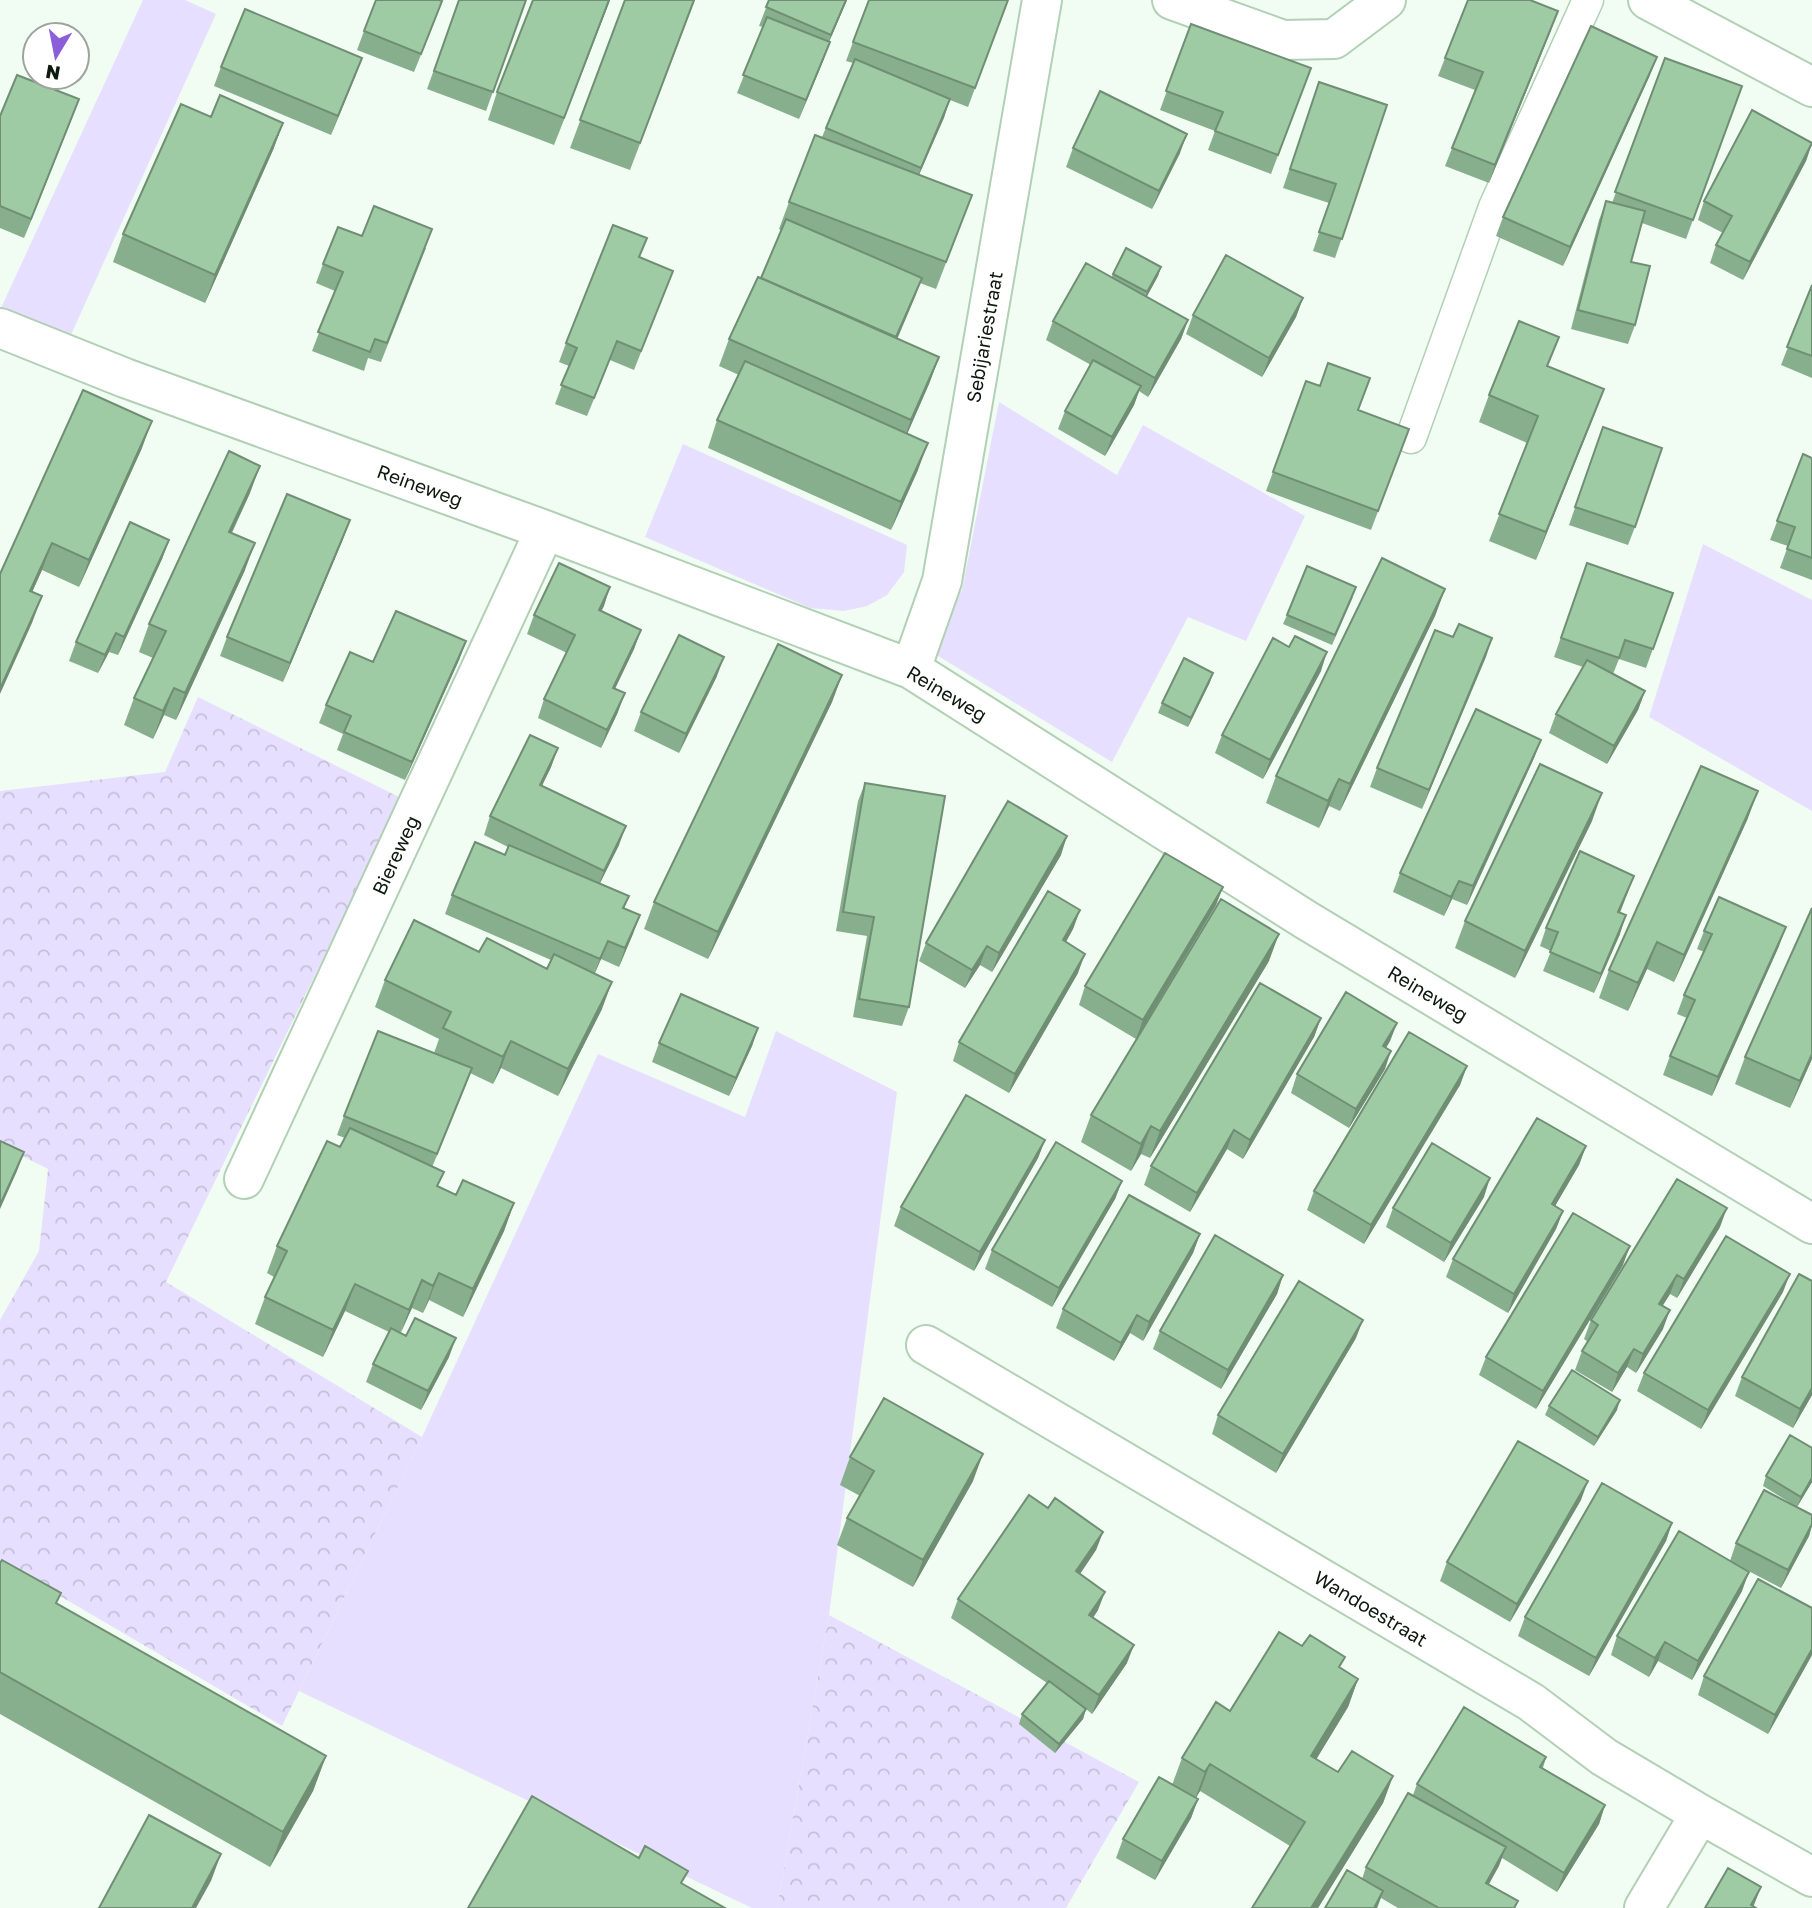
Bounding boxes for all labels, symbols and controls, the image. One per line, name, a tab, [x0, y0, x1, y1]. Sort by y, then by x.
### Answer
north arrow	[21, 21, 91, 91]
text: N	[44, 61, 62, 86]
street label: Sebijariestraat	[961, 269, 1007, 405]
street label: Reineweg	[374, 459, 466, 511]
street label: Reineweg	[903, 660, 991, 726]
street label: Biereweg	[367, 812, 423, 898]
street label: Reineweg	[1384, 960, 1472, 1026]
street label: Wandoestraat	[1310, 1565, 1432, 1651]

